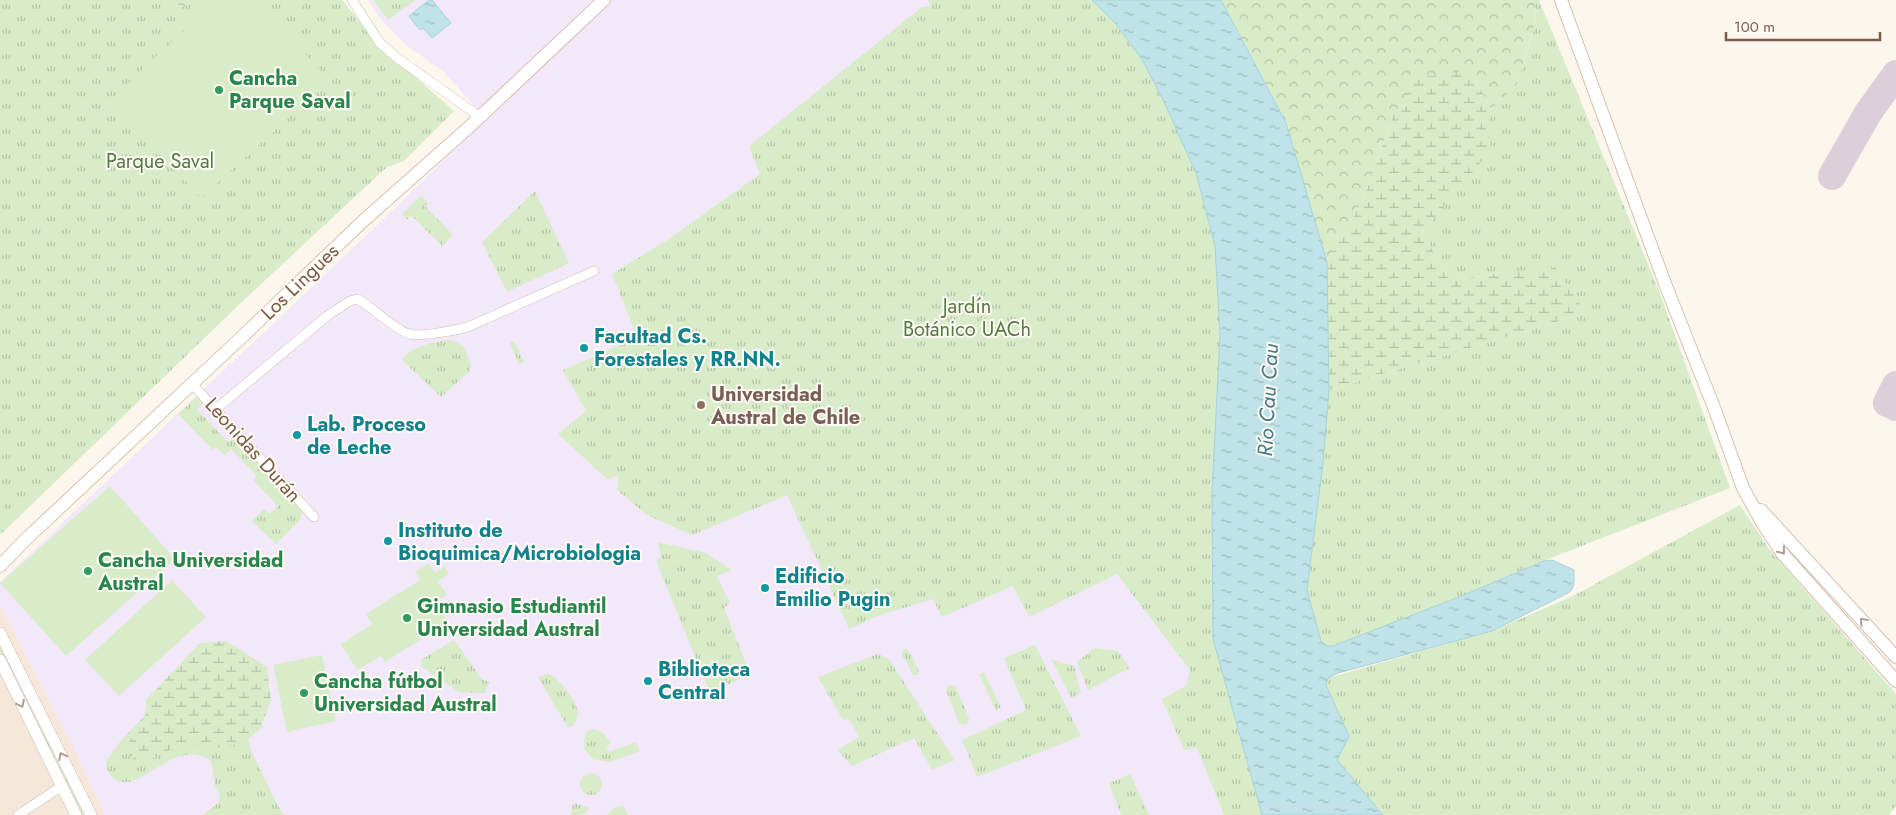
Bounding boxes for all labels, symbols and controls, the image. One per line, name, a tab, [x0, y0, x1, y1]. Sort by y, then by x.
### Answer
scale bar	[1726, 10, 1880, 42]
text: 100 m	[1734, 16, 1775, 38]
place label: Cancha Parque Saval	[229, 64, 351, 116]
marker: Cancha Parque Saval	[213, 84, 225, 96]
park label: Parque Saval	[106, 147, 214, 176]
street label: Los Lingues	[254, 237, 346, 327]
park label: Jardín Botánico UACh	[903, 292, 1031, 344]
place label: Facultad Cs. Forestales y RR.NN.	[594, 322, 781, 374]
marker: Facultad Cs. Forestales y RR.NN.	[578, 342, 590, 354]
water label: Río Cau Cau	[1250, 342, 1286, 457]
place label: Universidad Austral de Chile	[710, 380, 860, 432]
street label: Leonidas Durán	[198, 391, 308, 509]
marker: Universidad Austral de Chile	[695, 399, 707, 411]
place label: Lab. Proceso de Leche	[307, 410, 426, 462]
marker: Lab. Proceso de Leche	[291, 429, 303, 441]
place label: Instituto de Bioquimica/Microbiologia	[398, 516, 641, 568]
marker: Instituto de Bioquimica/Microbiologia	[382, 535, 394, 547]
one-way arrow	[1776, 545, 1784, 554]
place label: Cancha Universidad Austral	[97, 546, 283, 598]
place label: Edificio Emilio Pugin	[775, 562, 890, 614]
marker: Cancha Universidad Austral	[82, 565, 94, 577]
marker: Edificio Emilio Pugin	[759, 582, 771, 594]
place label: Gimnasio Estudiantil Universidad Austral	[417, 592, 606, 644]
marker: Gimnasio Estudiantil Universidad Austral	[401, 612, 413, 624]
one-way arrow	[1860, 618, 1869, 627]
place label: Biblioteca Central	[658, 655, 750, 707]
place label: Cancha fútbol Universidad Austral	[314, 667, 497, 719]
marker: Biblioteca Central	[642, 675, 654, 687]
marker: Cancha fútbol Universidad Austral	[298, 687, 310, 699]
one-way arrow	[15, 699, 26, 708]
one-way arrow	[58, 752, 68, 761]

